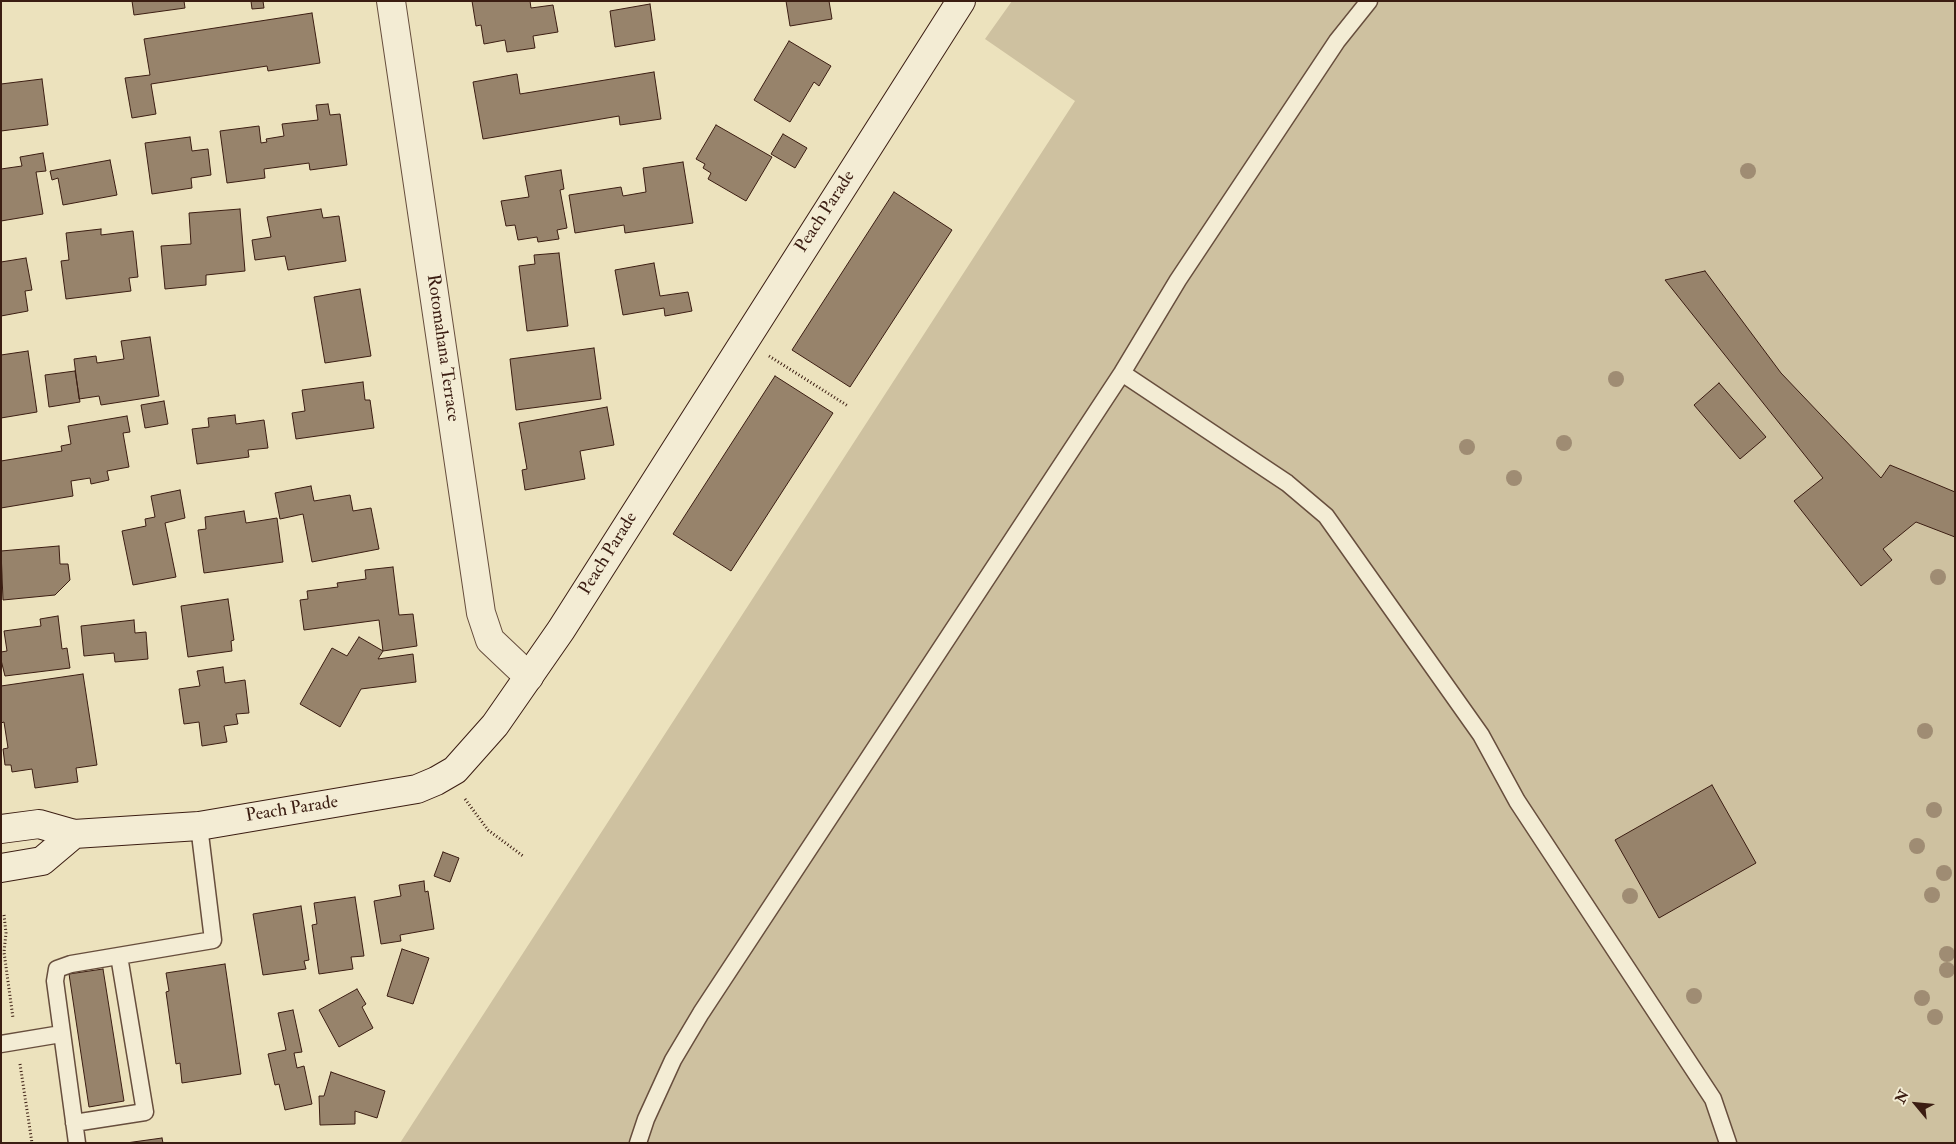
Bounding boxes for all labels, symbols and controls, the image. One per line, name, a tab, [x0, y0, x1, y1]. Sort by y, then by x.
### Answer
street label: Peach Parade	[791, 167, 861, 257]
street label: Rotomahana Terrace	[421, 273, 463, 423]
street label: Peach Parade	[575, 509, 643, 599]
street label: Peach Parade	[244, 792, 340, 828]
north arrow	[1891, 1079, 1941, 1129]
text: N	[1892, 1087, 1913, 1106]

